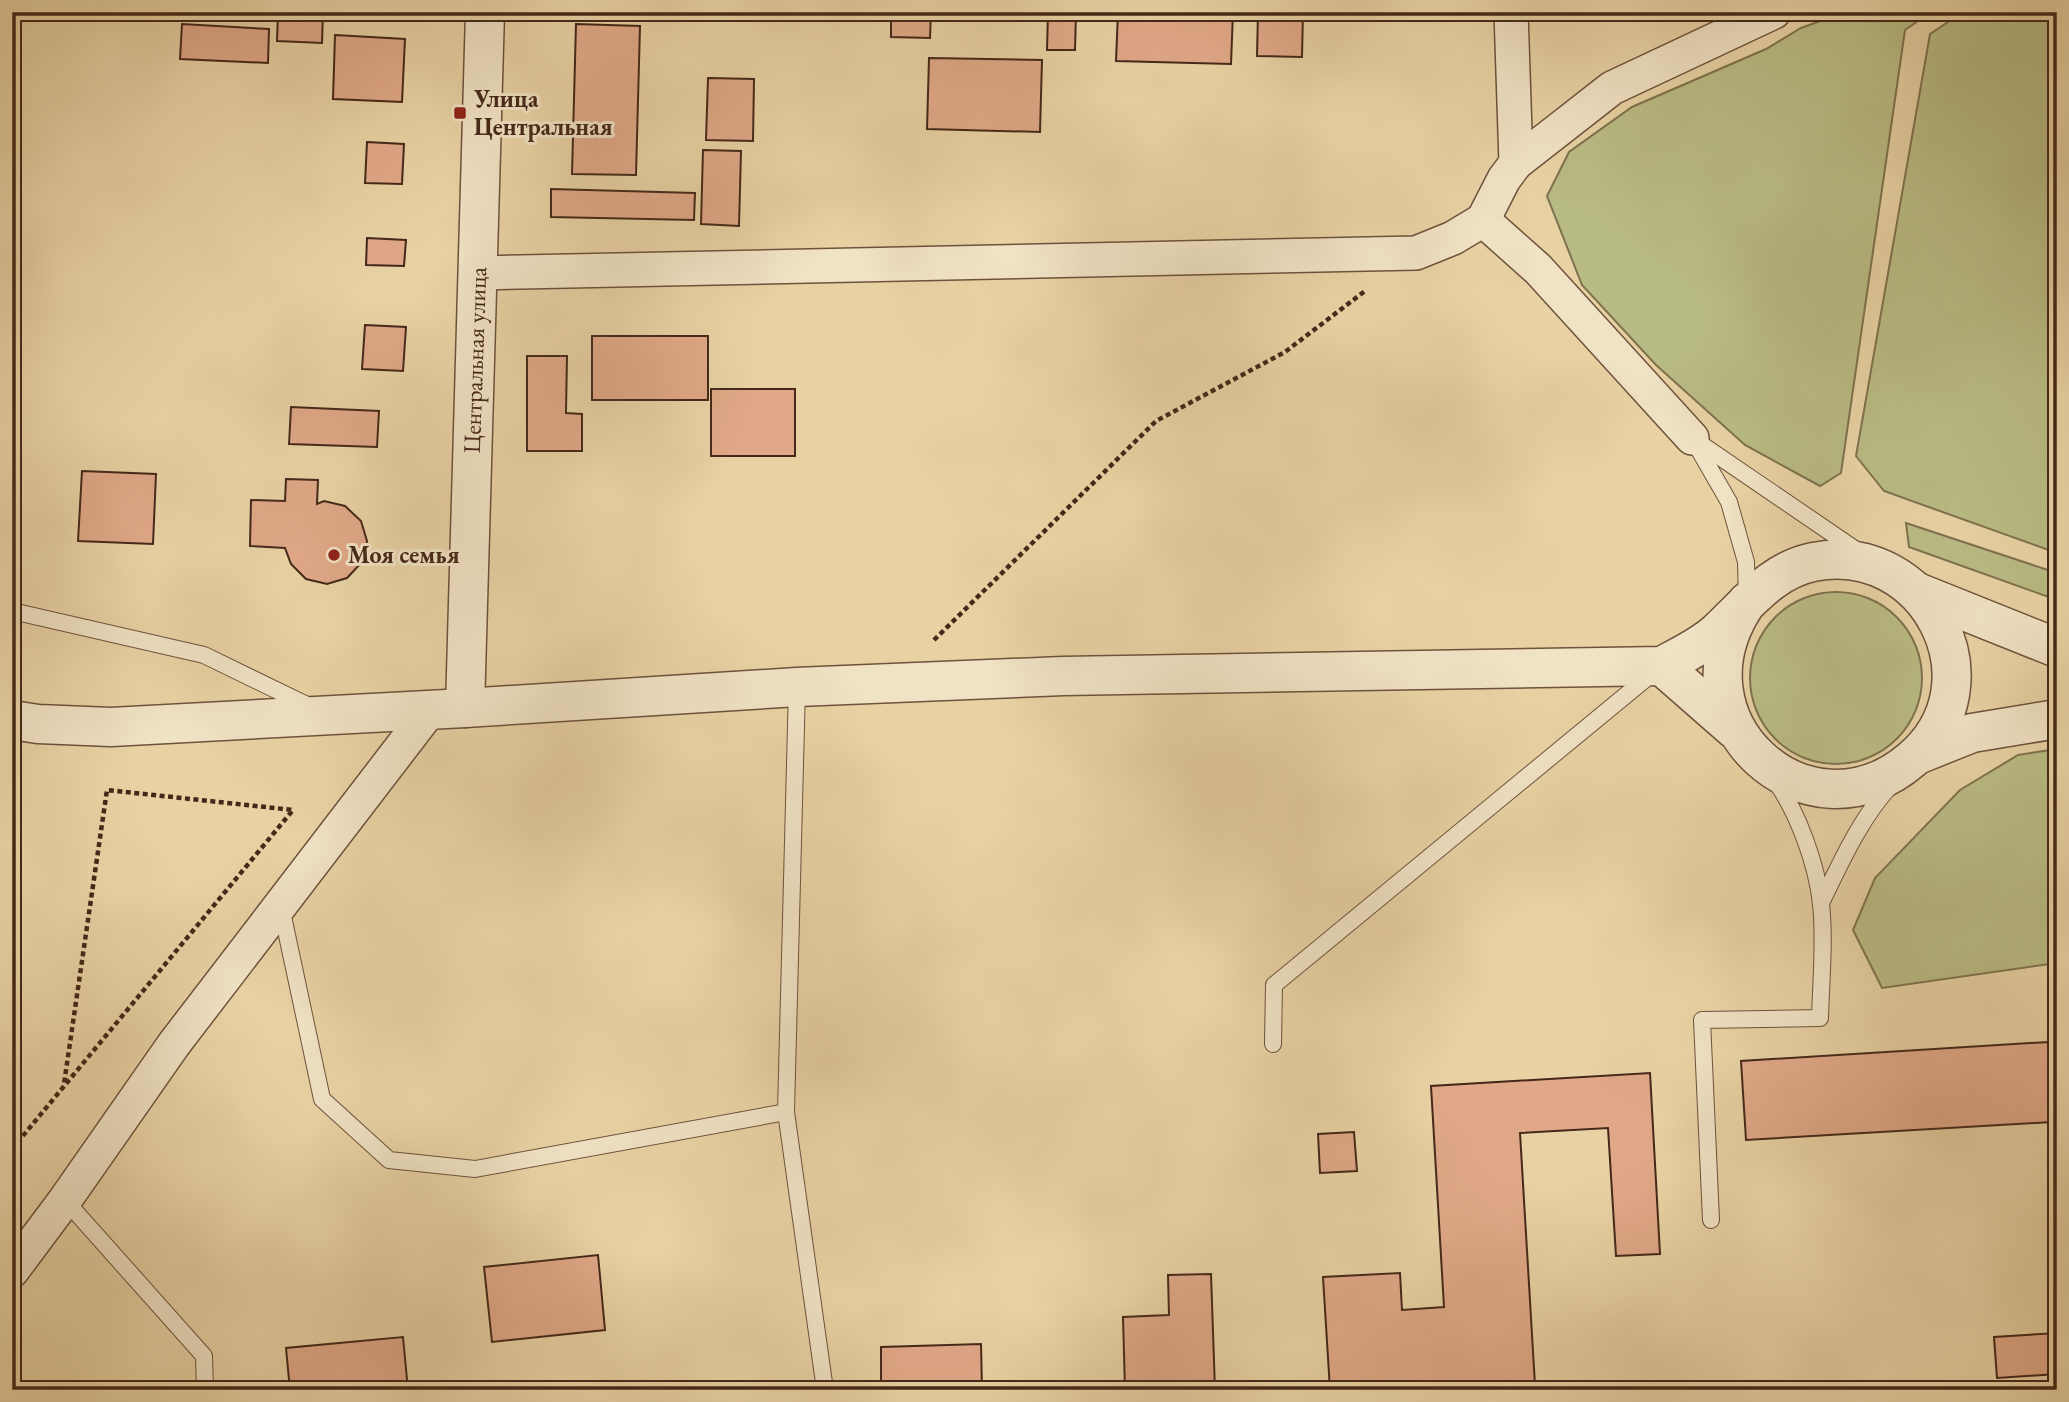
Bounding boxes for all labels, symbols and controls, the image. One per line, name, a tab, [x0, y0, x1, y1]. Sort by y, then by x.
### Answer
place label: Улица Центральная	[473, 83, 613, 142]
marker: Улица Центральная	[452, 105, 468, 121]
street label: Центральная улица	[456, 266, 493, 454]
place label: Моя семья	[348, 539, 460, 570]
marker: Моя семья	[326, 547, 342, 563]

